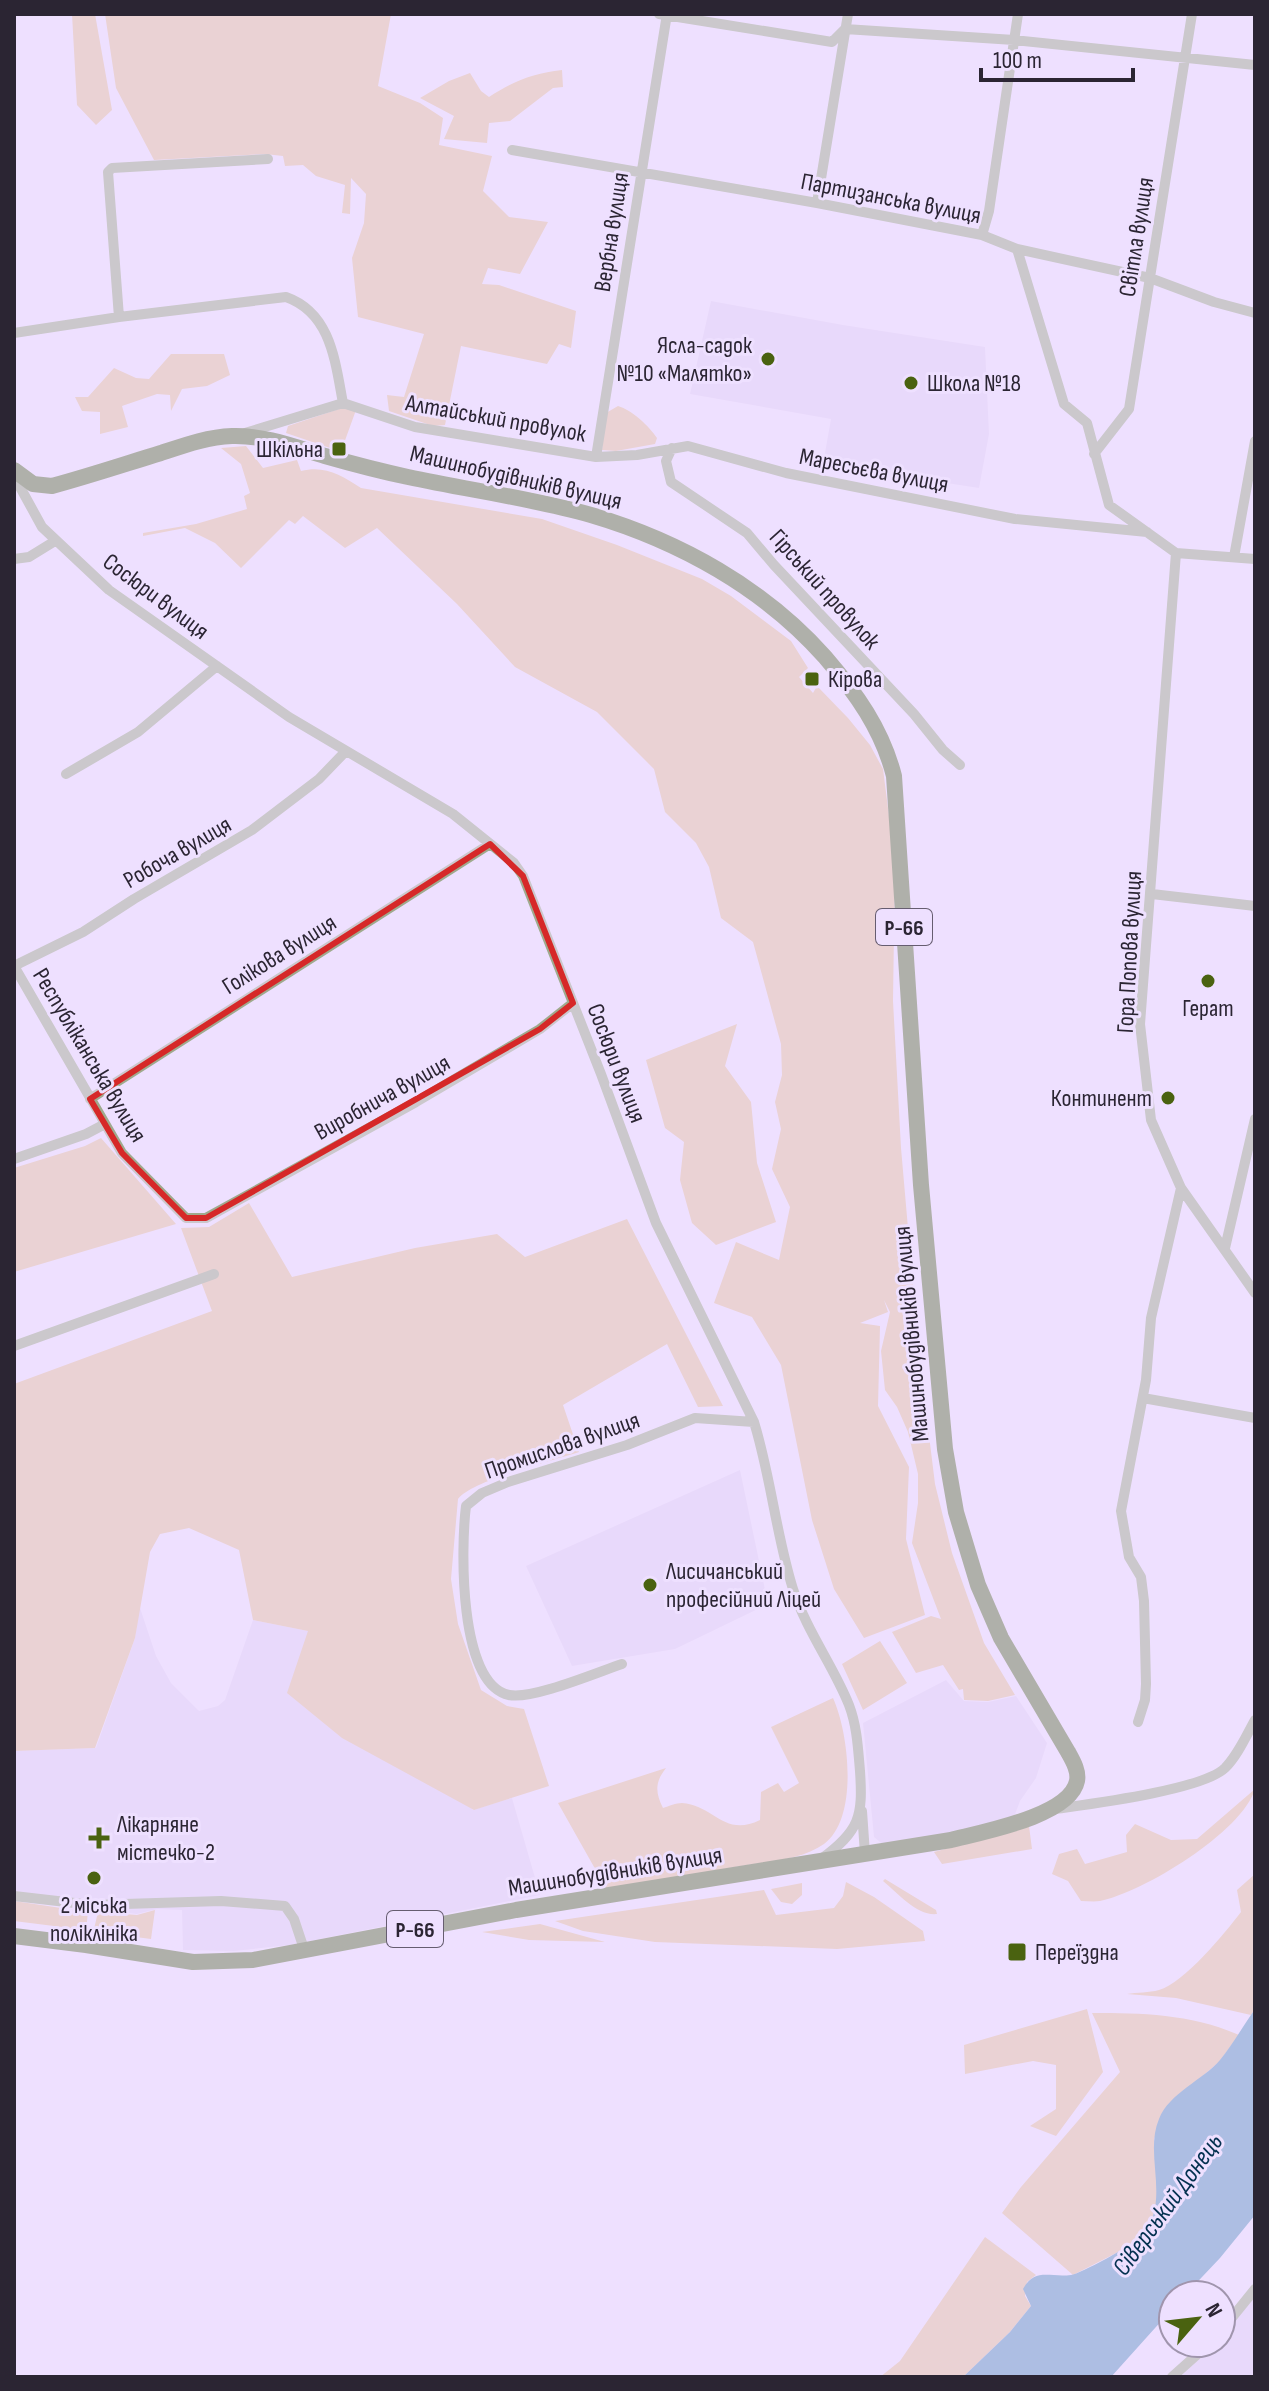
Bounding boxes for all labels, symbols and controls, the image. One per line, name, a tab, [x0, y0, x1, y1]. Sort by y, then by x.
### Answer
scale bar	[981, 32, 1133, 82]
text: 100 m	[993, 46, 1042, 75]
street label: Партизанська вулиця	[798, 167, 983, 230]
street label: Вербна вулиця	[588, 170, 635, 294]
street label: Світла вулиця	[1113, 175, 1160, 299]
place label: Ясла-садок №10 «Малятко»	[617, 331, 753, 388]
marker: Ясла-садок №10 «Малятко»	[759, 350, 777, 368]
place label: Школа №18	[927, 369, 1021, 398]
marker: Школа №18	[902, 374, 920, 392]
street label: Алтайський провулок	[403, 388, 589, 449]
place label: Шкільна	[256, 435, 323, 464]
street label: Машинобудівників вулиця	[407, 439, 625, 516]
marker: Шкільна	[330, 440, 348, 458]
street label: Маресьєва вулиця	[797, 442, 951, 499]
street label: Гірський провулок	[763, 523, 887, 656]
street label: Сосюри вулиця	[97, 547, 214, 646]
place label: Кірова	[828, 665, 882, 694]
marker: Кірова	[803, 670, 821, 688]
street label: Робоча вулиця	[118, 810, 236, 895]
street label: Гора Попова вулиця	[1111, 870, 1148, 1034]
street label: Голікова вулиця	[217, 908, 342, 1001]
road number: Р-66	[876, 909, 932, 945]
street label: Республіканська вулиця	[26, 963, 153, 1148]
marker: Герат	[1199, 972, 1217, 990]
place label: Герат	[1182, 994, 1234, 1023]
street label: Сосюри вулиця	[581, 1000, 653, 1127]
street label: Виробнича вулиця	[309, 1048, 455, 1147]
place label: Континент	[1051, 1084, 1152, 1113]
marker: Континент	[1159, 1089, 1177, 1107]
street label: Машинобудівників вулиця	[888, 1225, 935, 1443]
street label: Промислова вулиця	[481, 1405, 643, 1486]
place label: Лисичанський професійний Ліцей	[665, 1557, 821, 1614]
marker: Лисичанський професійний Ліцей	[641, 1576, 659, 1594]
place label: Лікарняне містечко-2	[116, 1810, 215, 1867]
marker: Лікарняне містечко-2	[88, 1827, 110, 1849]
street label: Машинобудівників вулиця	[506, 1840, 724, 1903]
marker: 2 міська поліклініка	[85, 1869, 103, 1887]
place label: 2 міська поліклініка	[50, 1891, 138, 1948]
road number: Р-66	[387, 1911, 443, 1947]
place label: Переїздна	[1035, 1938, 1119, 1967]
marker: Переїздна	[1006, 1941, 1028, 1963]
water label: Сіверський Донець	[1106, 2128, 1230, 2282]
north arrow	[1157, 2279, 1237, 2359]
text: N	[1199, 2299, 1228, 2322]

